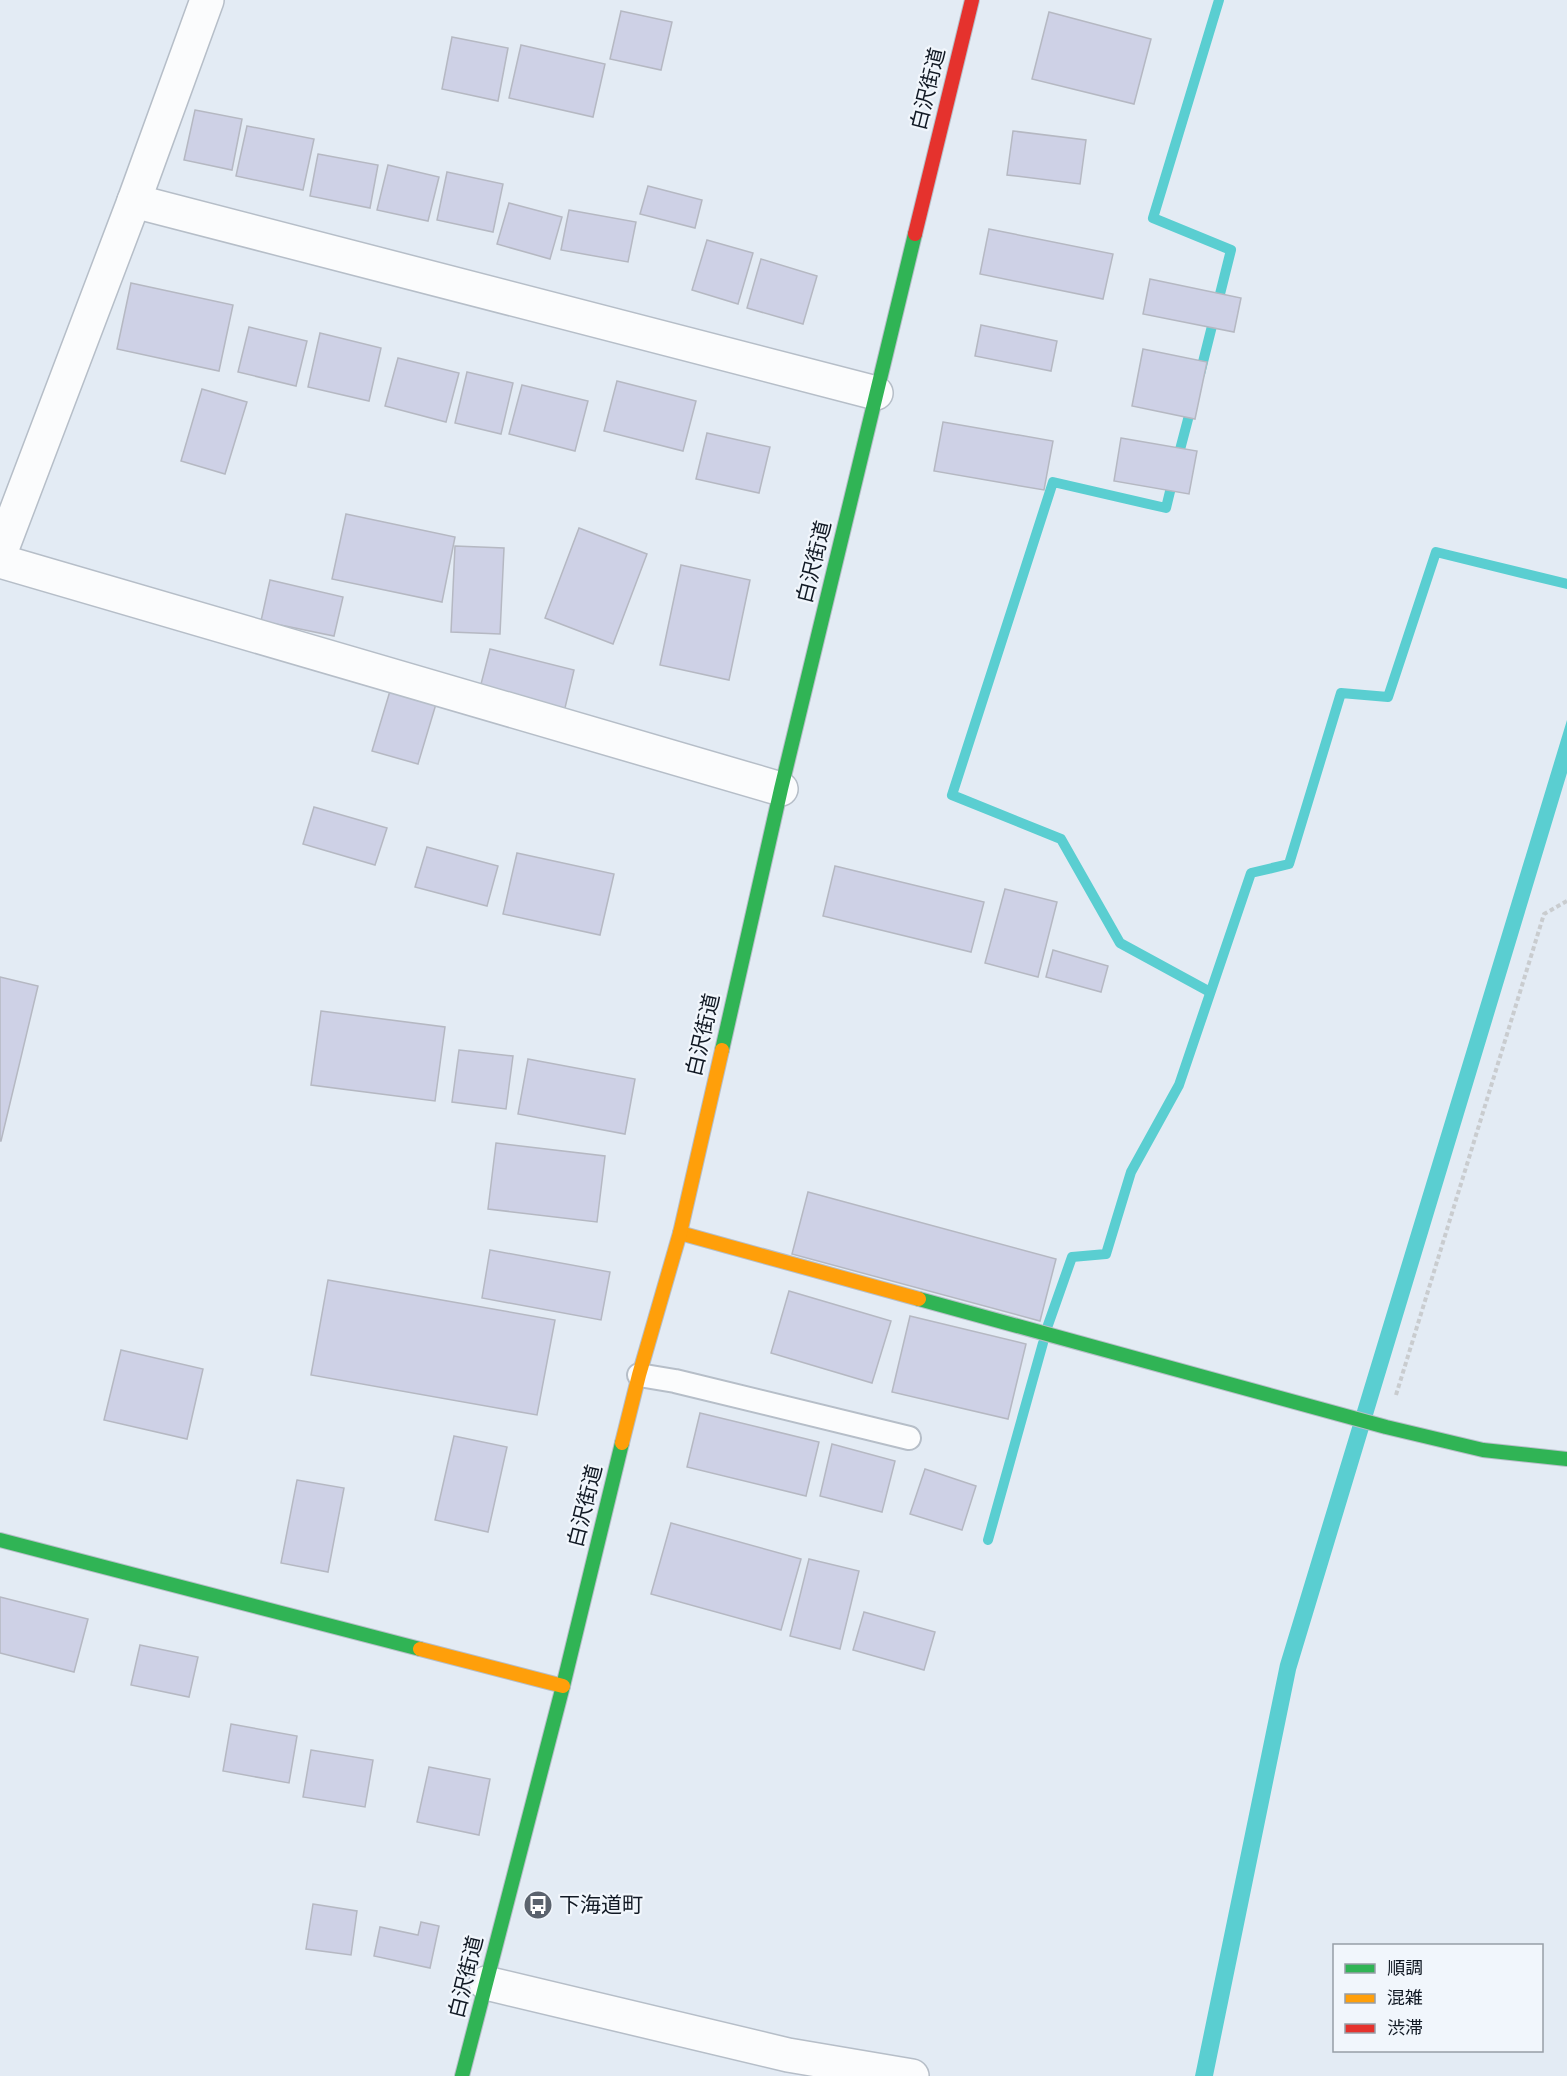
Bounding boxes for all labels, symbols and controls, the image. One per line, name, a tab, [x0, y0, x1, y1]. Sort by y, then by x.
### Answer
street label: 白沢街道	[904, 45, 951, 133]
street label: 白沢街道	[790, 518, 837, 606]
street label: 白沢街道	[680, 991, 725, 1079]
street label: 白沢街道	[561, 1462, 608, 1550]
bus stop icon: 下海道町	[522, 1889, 554, 1921]
place label: 下海道町	[559, 1891, 643, 1918]
street label: 白沢街道	[442, 1933, 489, 2021]
legend	[1333, 1944, 1543, 2052]
text: 順調	[1387, 1956, 1423, 1979]
text: 混雑	[1387, 1986, 1423, 2009]
text: 渋滞	[1387, 2016, 1423, 2039]

